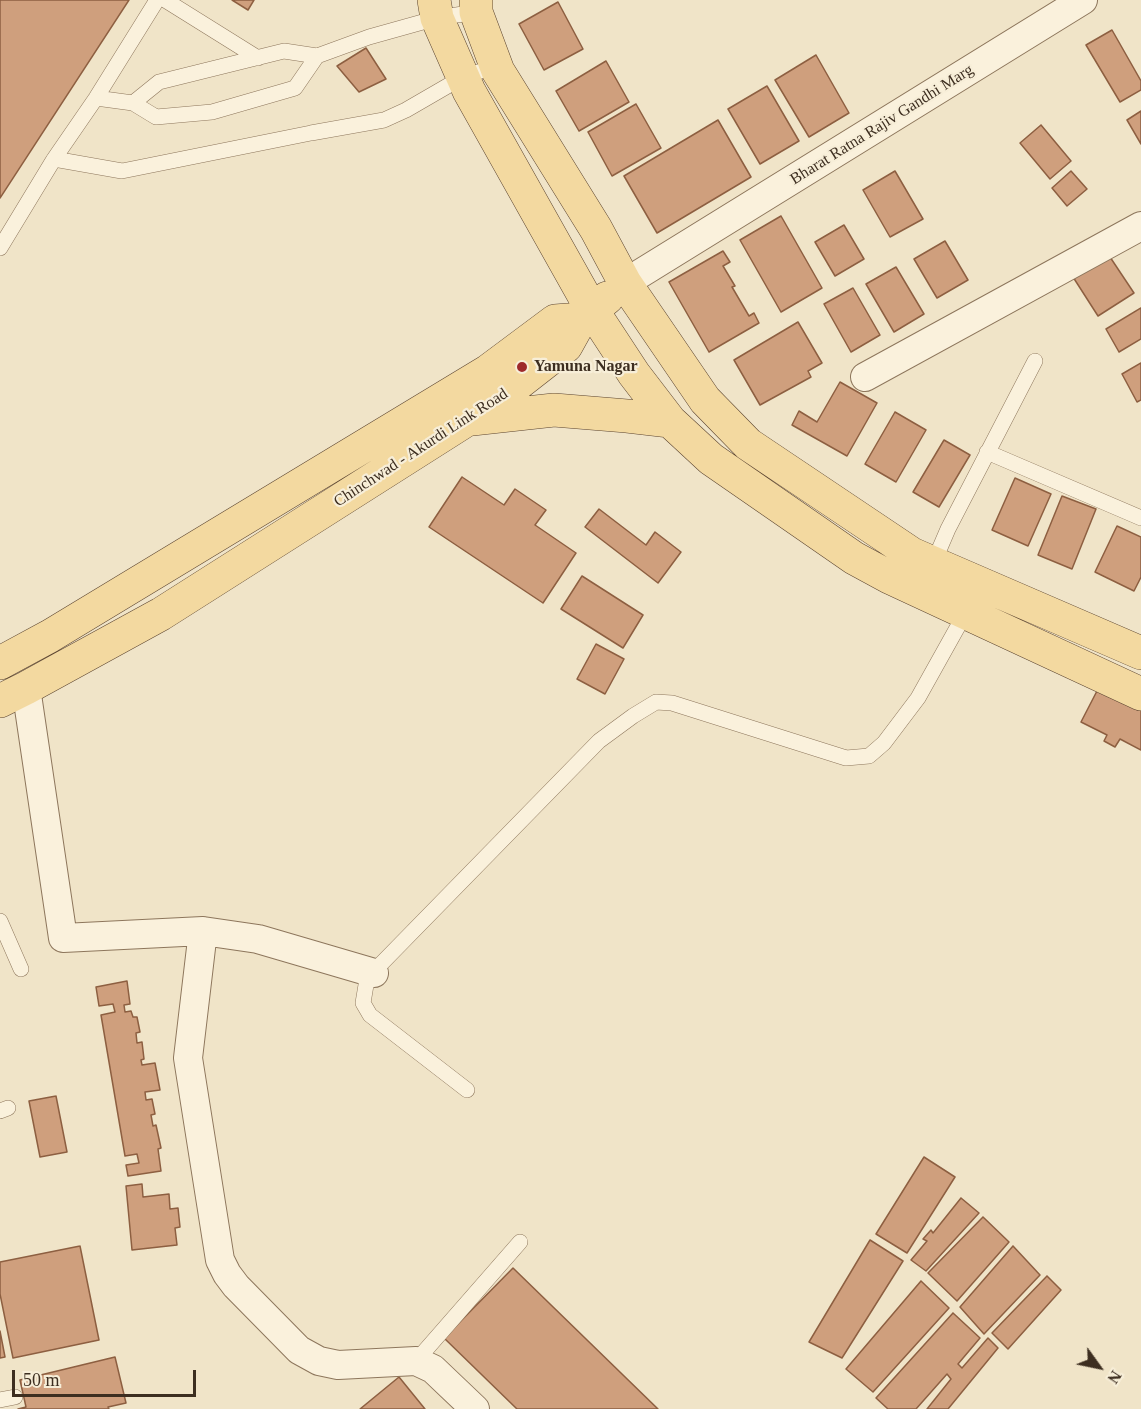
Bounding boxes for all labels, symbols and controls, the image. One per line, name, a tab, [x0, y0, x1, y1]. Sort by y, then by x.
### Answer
street label: Bharat Ratna Rajiv Gandhi Marg	[787, 61, 977, 189]
place label: Yamuna Nagar	[534, 357, 638, 377]
marker: Yamuna Nagar	[515, 360, 529, 374]
street label: Chinchwad - Akurdi Link Road	[330, 385, 512, 511]
north arrow	[1069, 1337, 1129, 1397]
scale bar	[15, 1358, 200, 1396]
text: N	[1104, 1368, 1125, 1387]
text: 50 m	[23, 1370, 60, 1390]

